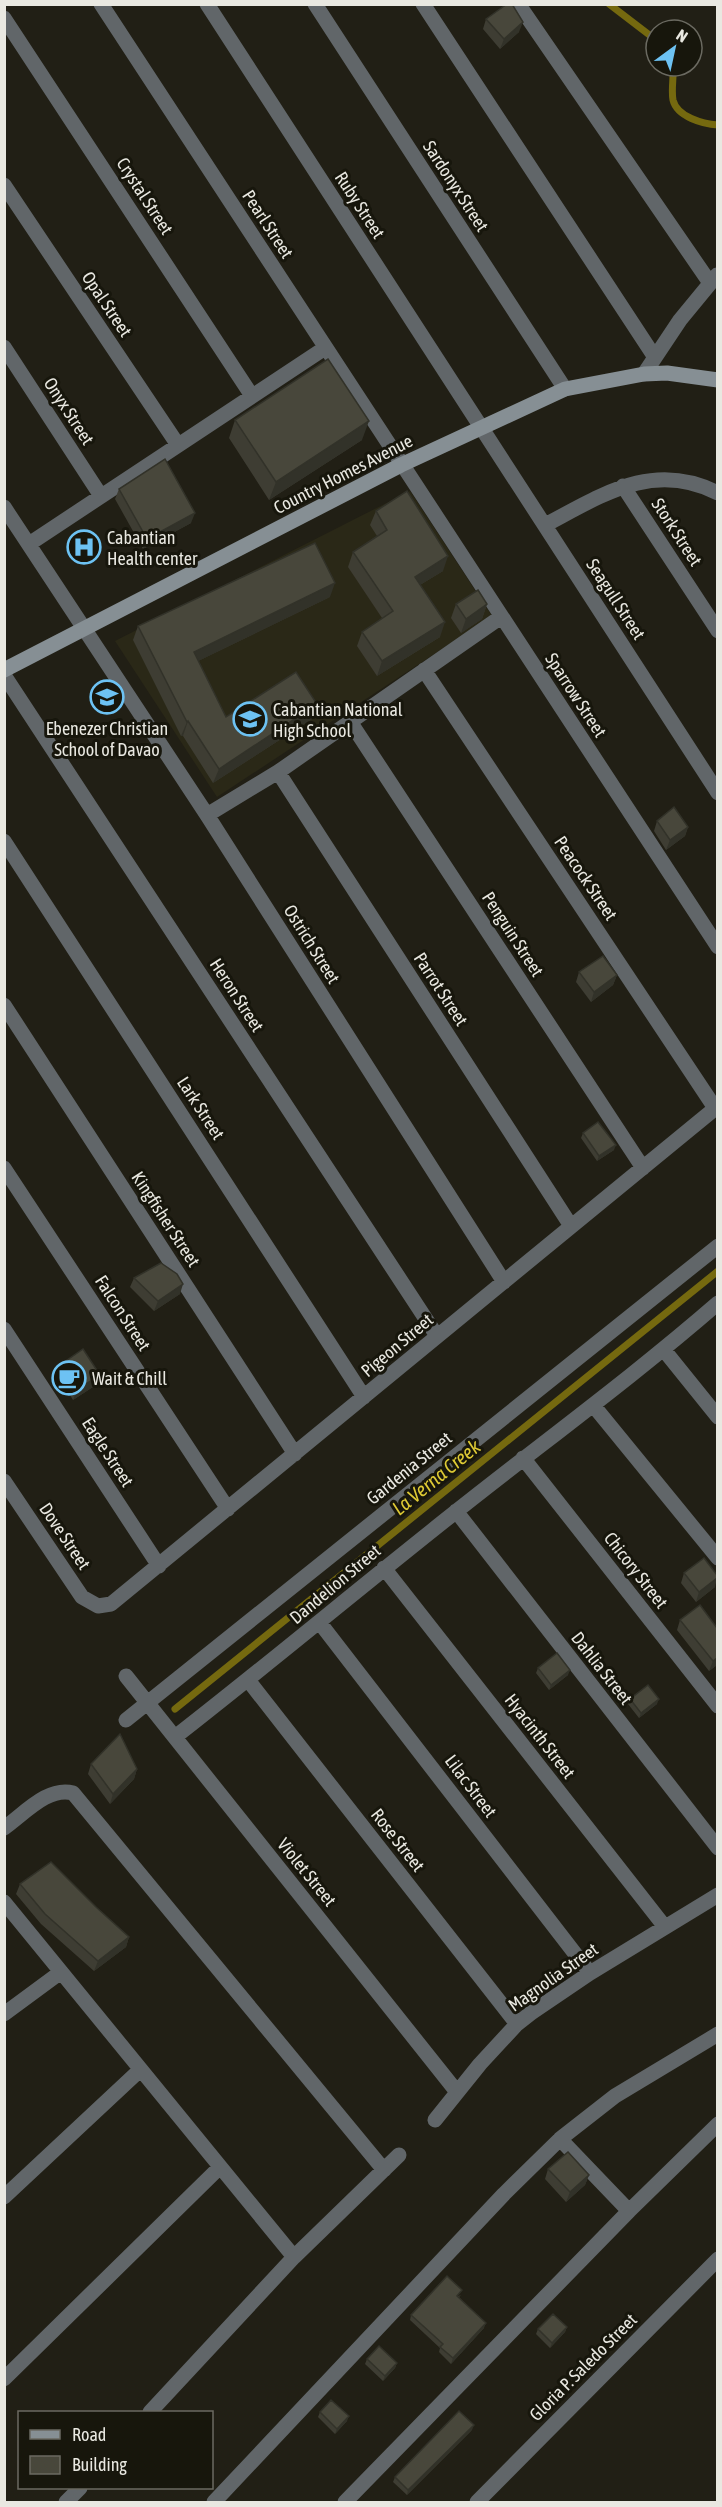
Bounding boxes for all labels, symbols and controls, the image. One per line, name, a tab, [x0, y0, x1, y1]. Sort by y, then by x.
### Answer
north arrow	[644, 18, 704, 78]
text: N	[673, 25, 691, 46]
street label: Sardonyx Street	[419, 137, 493, 235]
street label: Crystal Street	[112, 154, 178, 238]
street label: Ruby Street	[331, 168, 389, 242]
street label: Pearl Street	[238, 186, 298, 262]
street label: Opal Street	[78, 267, 136, 341]
street label: Onyx Street	[40, 373, 98, 449]
street label: Country Homes Avenue	[270, 430, 416, 518]
street label: Stork Street	[647, 494, 707, 570]
place label: Cabantian Health center	[107, 527, 198, 569]
hospital icon: Cabantian Health center	[66, 529, 102, 565]
street label: Seagull Street	[582, 555, 650, 643]
street label: Sparrow Street	[541, 649, 611, 741]
school or university icon: Ebenezer Christian School of Davao	[89, 679, 125, 715]
place label: Cabantian National High School	[273, 699, 403, 741]
school or university icon: Cabantian National High School	[232, 701, 268, 737]
place label: Ebenezer Christian School of Davao	[46, 718, 168, 760]
street label: Peacock Street	[550, 832, 622, 924]
street label: Penguin Street	[478, 888, 548, 980]
street label: Ostrich Street	[280, 901, 344, 987]
street label: Parrot Street	[410, 948, 472, 1030]
street label: Heron Street	[206, 954, 268, 1036]
street label: Lark Street	[173, 1073, 229, 1143]
street label: Kingfisher Street	[127, 1168, 205, 1270]
street label: Falcon Street	[91, 1271, 155, 1355]
street label: Pigeon Street	[357, 1309, 437, 1381]
cafe icon: Wait & Chill	[51, 1360, 87, 1396]
place label: Wait & Chill	[92, 1368, 167, 1389]
street label: Eagle Street	[78, 1413, 138, 1491]
street label: Gardenia Street	[362, 1427, 456, 1509]
water label: La Verna Creek	[387, 1434, 485, 1519]
street label: Dove Street	[35, 1499, 95, 1573]
street label: Chicory Street	[600, 1528, 672, 1612]
street label: Dandelion Street	[285, 1540, 385, 1628]
street label: Dahlia Street	[567, 1627, 637, 1709]
street label: Hyacinth Street	[500, 1690, 580, 1782]
street label: Lilac Street	[441, 1751, 501, 1821]
street label: Rose Street	[367, 1804, 429, 1876]
street label: Violet Street	[273, 1834, 341, 1910]
street label: Magnolia Street	[504, 1938, 602, 2016]
street label: Gloria P. Saledo Street	[525, 2309, 641, 2425]
legend	[18, 2411, 213, 2489]
text: Road	[72, 2424, 106, 2445]
text: Building	[72, 2454, 127, 2475]

